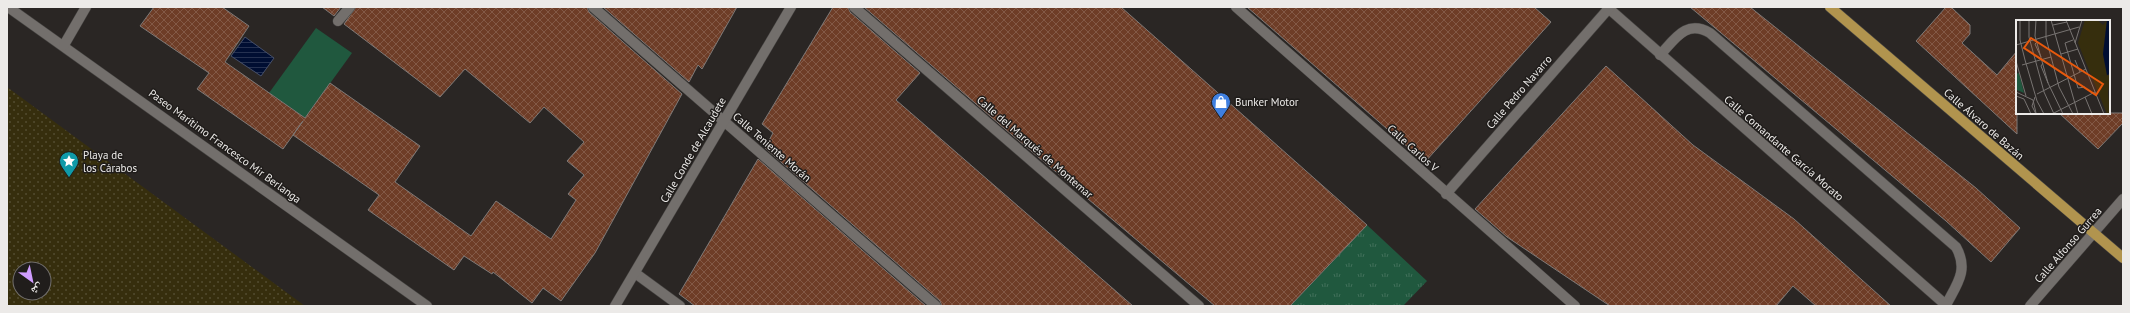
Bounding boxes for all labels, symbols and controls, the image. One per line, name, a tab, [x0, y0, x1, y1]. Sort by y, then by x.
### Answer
inset map	[2016, 20, 2110, 114]
street label: Calle Pedro Navarro	[1483, 52, 1555, 132]
street label: Calle Álvaro de Bazán	[1941, 85, 2027, 163]
street label: Paseo Marítimo Francesco Mir Berlanga	[146, 86, 304, 206]
shop icon: Bunker Motor	[1210, 91, 1232, 119]
street label: Calle Comandante García Morato	[1721, 92, 1847, 204]
street label: Calle del Marqués de Montemar	[974, 93, 1096, 201]
street label: Calle Conde de Alcaudete	[657, 94, 729, 205]
place label: Bunker Motor	[1235, 95, 1299, 109]
street label: Calle Teniente Morán	[730, 109, 814, 185]
street label: Calle Carlos V	[1384, 121, 1442, 175]
place label: Playa de los Cárabos	[83, 148, 137, 175]
place icon: Playa de los Cárabos	[58, 150, 80, 178]
street label: Calle Alfonso Gurrea	[2031, 204, 2105, 286]
north arrow	[12, 261, 52, 301]
text: ش	[28, 279, 46, 299]

